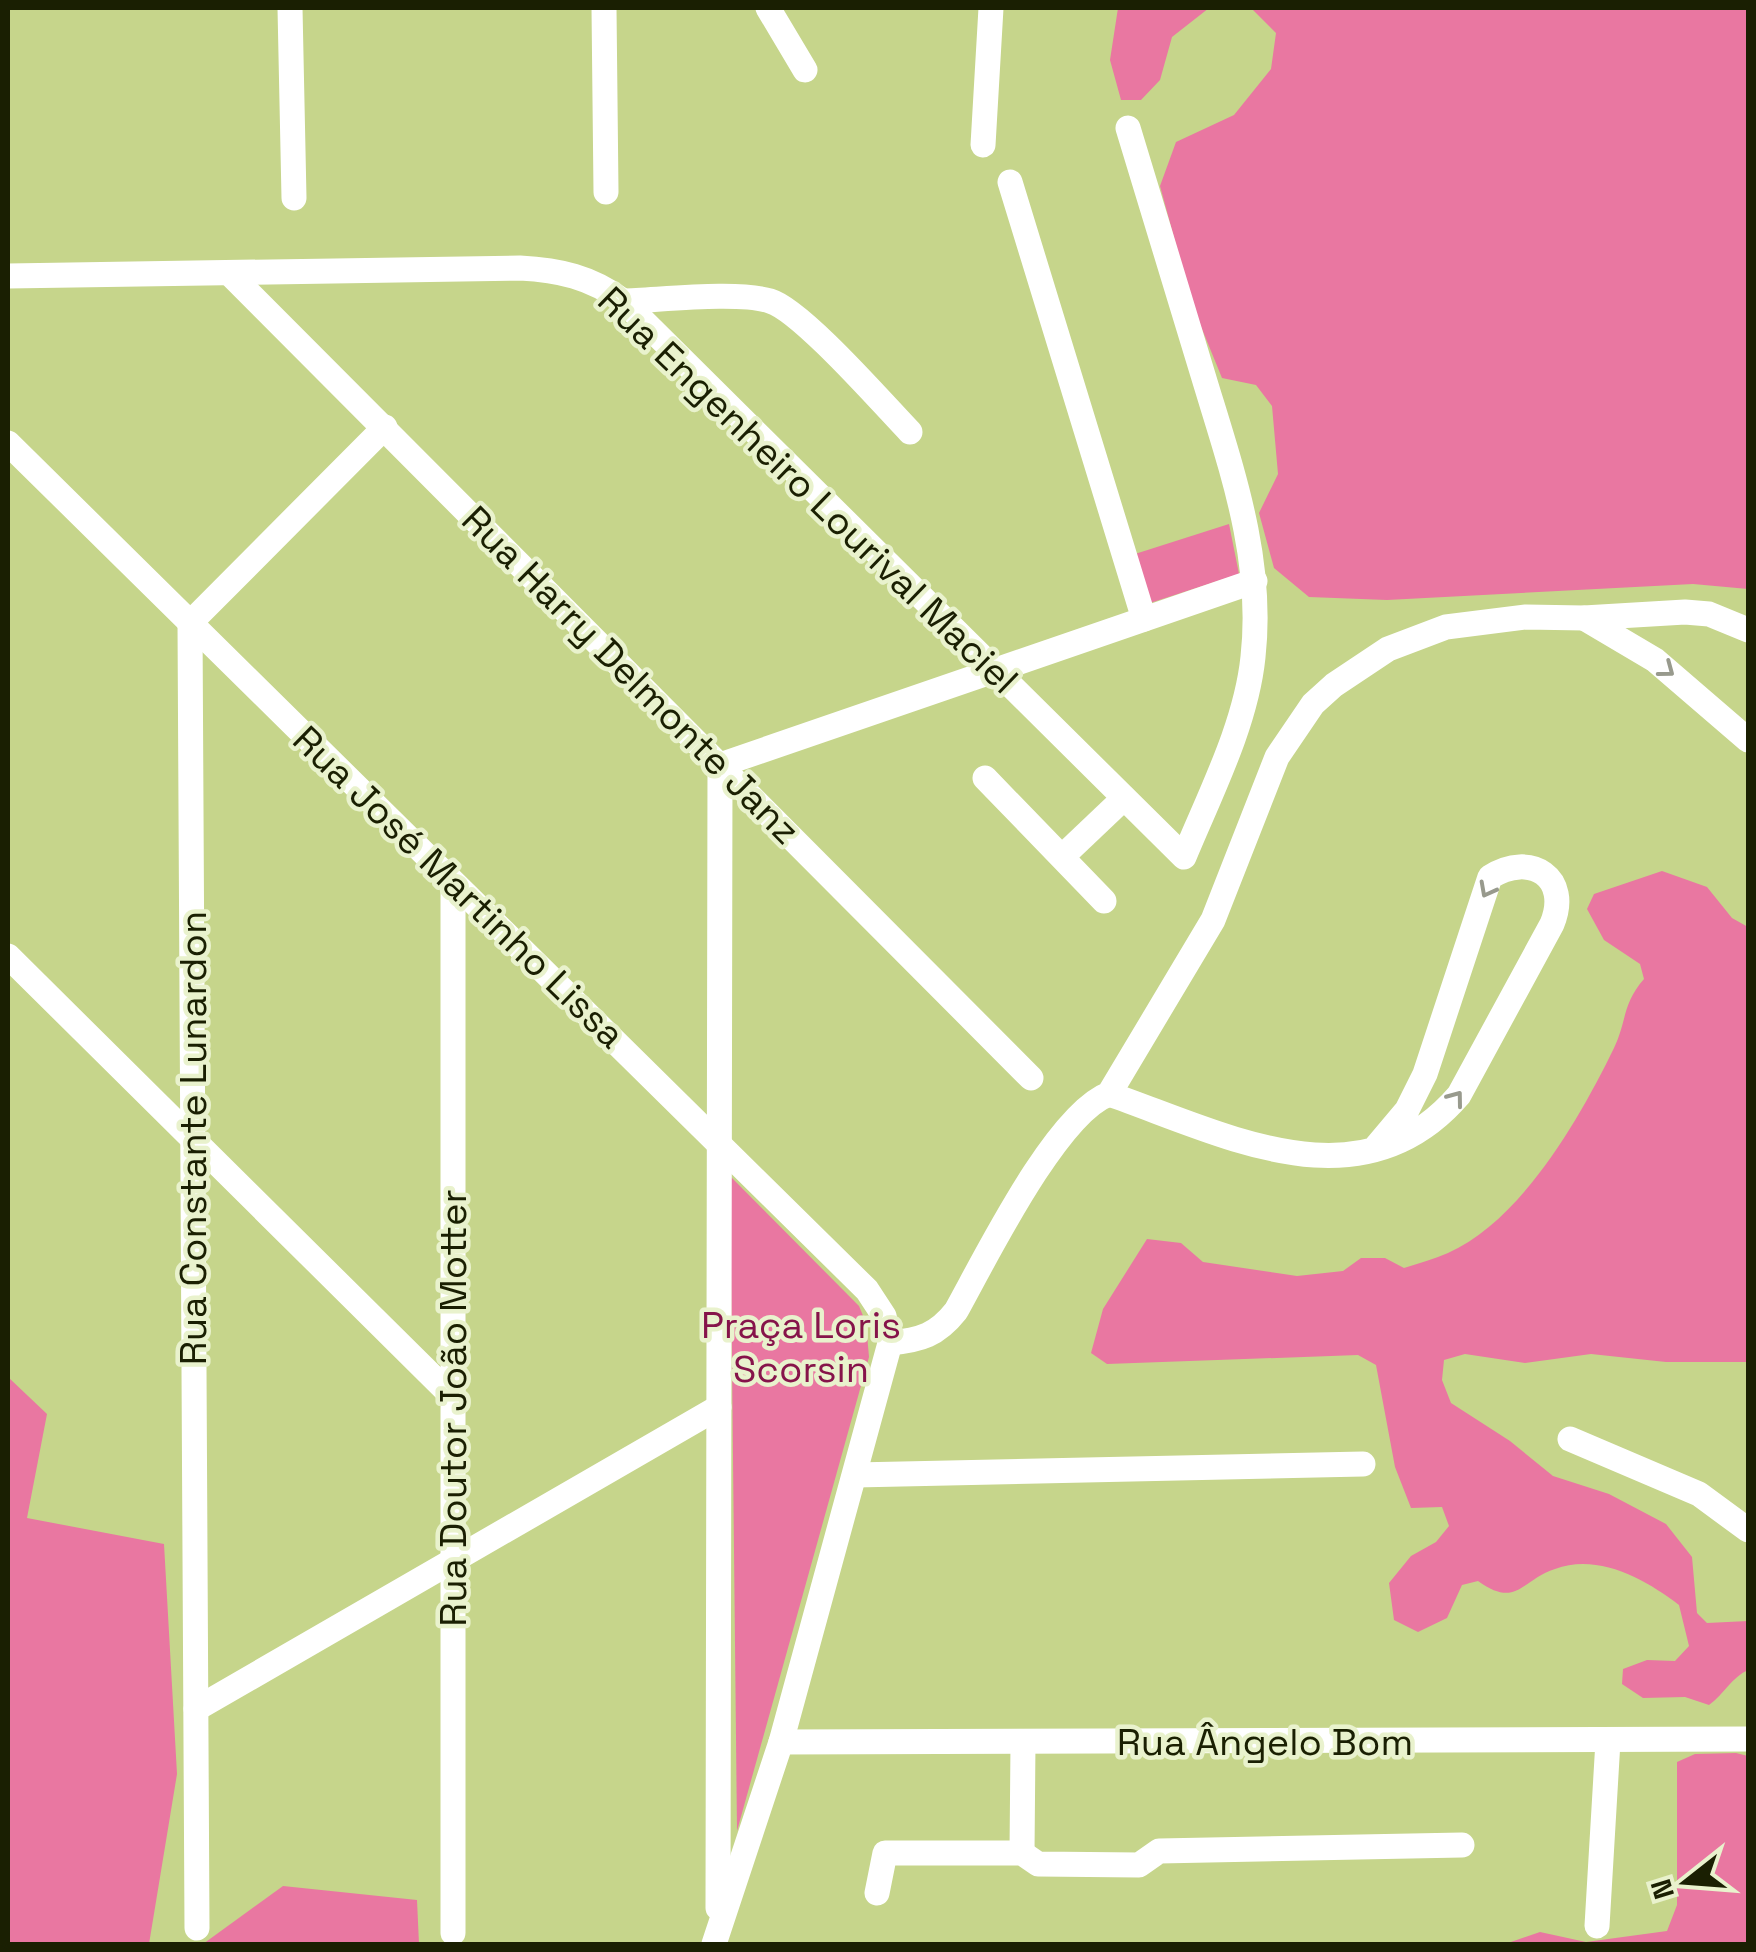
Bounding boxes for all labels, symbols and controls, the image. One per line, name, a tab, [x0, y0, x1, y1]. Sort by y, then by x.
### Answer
street label: Rua Engenheiro Lourival Maciel	[588, 276, 1028, 704]
street label: Rua Harry Delmonte Janz	[452, 496, 810, 854]
one-way arrow	[1656, 658, 1674, 675]
street label: Rua José Martinho Lissa	[283, 716, 635, 1058]
one-way arrow	[1480, 879, 1499, 898]
street label: Rua Constante Lunardon	[169, 911, 217, 1365]
one-way arrow	[1444, 1091, 1461, 1109]
street label: Rua Doutor João Motter	[429, 1189, 477, 1627]
park label: Praça Loris Scorsin	[701, 1301, 901, 1393]
street label: Rua Ângelo Bom	[1117, 1718, 1413, 1766]
north arrow	[1636, 1832, 1736, 1932]
text: N	[1642, 1875, 1682, 1904]

